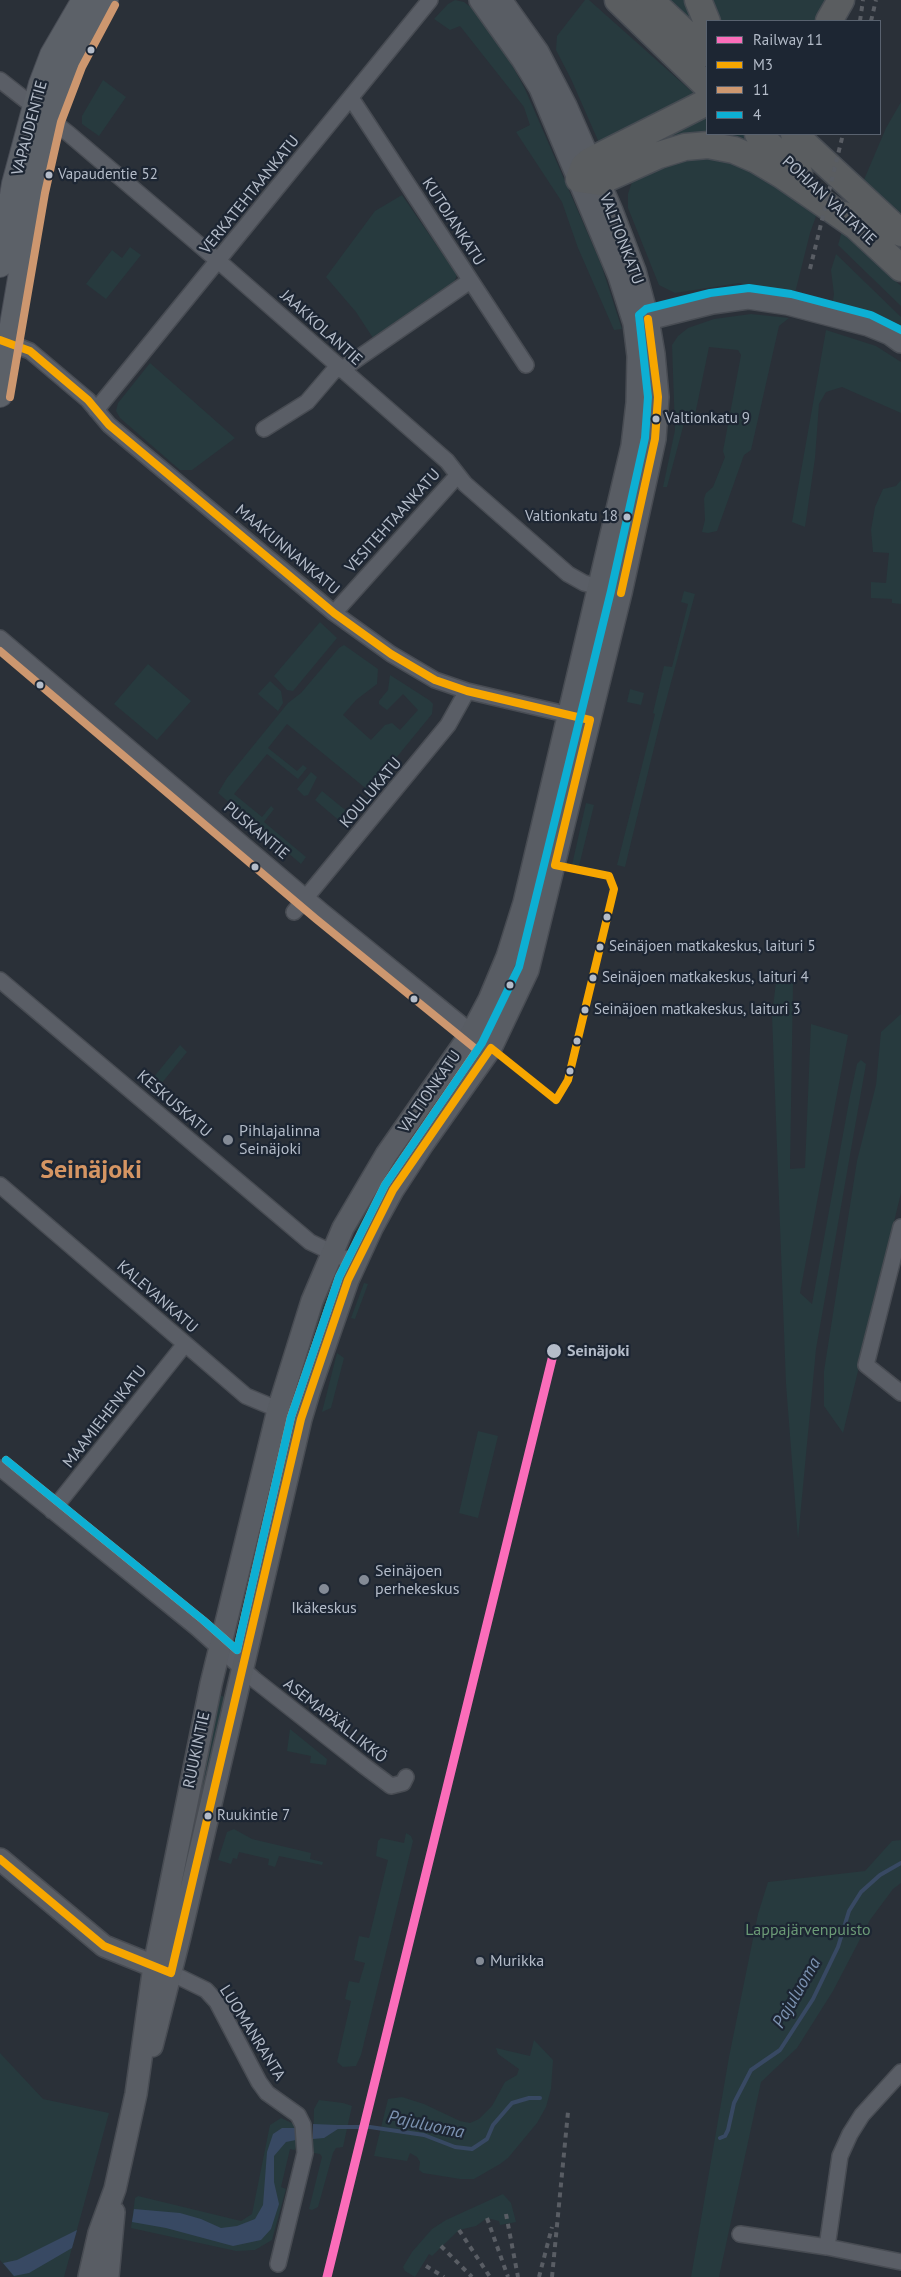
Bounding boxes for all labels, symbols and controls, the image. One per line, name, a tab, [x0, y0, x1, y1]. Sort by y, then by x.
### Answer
legend	[706, 20, 881, 135]
text: Railway 11	[753, 30, 823, 49]
unlabelled marker	[86, 45, 96, 55]
text: M3	[753, 55, 773, 74]
street label: VAPAUDENTIE	[8, 78, 52, 178]
text: 11	[753, 80, 769, 99]
text: 4	[753, 105, 761, 124]
street label: VERKATEHTAANKATU	[196, 132, 304, 258]
street label: POHJAN VALTATIE	[778, 152, 880, 250]
place label: Vapaudentie 52	[58, 166, 158, 184]
marker: Vapaudentie 52	[44, 170, 54, 180]
street label: KUTOJANKATU	[417, 174, 489, 270]
street label: VALTIONKATU	[595, 191, 647, 287]
street label: JAAKKOLANTIE	[276, 286, 366, 370]
place label: Valtionkatu 9	[665, 410, 750, 428]
marker: Valtionkatu 9	[651, 414, 661, 424]
street label: VESITEHTAANKATU	[341, 465, 445, 577]
street label: MAAKUNNANKATU	[231, 501, 343, 599]
place label: Valtionkatu 18	[525, 508, 618, 526]
marker: Valtionkatu 18	[622, 512, 632, 522]
unlabelled marker	[35, 680, 45, 690]
street label: KOULUKATU	[336, 754, 406, 832]
street label: PUSKANTIE	[219, 798, 293, 864]
unlabelled marker	[250, 862, 260, 872]
unlabelled marker	[602, 912, 612, 922]
place label: Seinäjoen matkakeskus, laituri 5	[609, 938, 816, 956]
marker: Seinäjoen matkakeskus, laituri 5	[595, 942, 605, 952]
place label: Seinäjoen matkakeskus, laituri 4	[602, 969, 809, 987]
marker: Seinäjoen matkakeskus, laituri 4	[588, 973, 598, 983]
unlabelled marker	[505, 980, 515, 990]
unlabelled marker	[409, 994, 419, 1004]
place label: Seinäjoen matkakeskus, laituri 3	[594, 1001, 801, 1019]
marker: Seinäjoen matkakeskus, laituri 3	[580, 1005, 590, 1015]
unlabelled marker	[572, 1036, 582, 1046]
street label: VALTIONKATU	[395, 1047, 465, 1137]
street label: KESKUSKATU	[133, 1066, 215, 1142]
unlabelled marker	[565, 1066, 575, 1076]
place label: Pihlajalinna Seinäjoki	[239, 1121, 320, 1159]
marker: Pihlajalinna Seinäjoki	[221, 1133, 235, 1147]
district label: Seinäjoki	[40, 1155, 142, 1187]
street label: KALEVANKATU	[113, 1257, 201, 1337]
place label: Seinäjoki	[567, 1341, 630, 1361]
marker: Seinäjoki	[545, 1342, 563, 1360]
street label: MAAMIEHENKATU	[59, 1362, 151, 1472]
place label: Seinäjoen perhekeskus	[375, 1561, 459, 1599]
marker: Seinäjoen perhekeskus	[357, 1573, 371, 1587]
marker: Ikäkeskus	[317, 1582, 331, 1596]
place label: Ikäkeskus	[291, 1598, 357, 1618]
street label: ASEMAPÄÄLLIKKÖ	[279, 1675, 391, 1767]
street label: RUUKINTIE	[180, 1710, 214, 1790]
place label: Ruukintie 7	[217, 1807, 290, 1825]
marker: Ruukintie 7	[203, 1811, 213, 1821]
park label: Lappajärvenpuisto	[745, 1920, 871, 1940]
place label: Murikka	[490, 1951, 544, 1971]
water label: Pajuluoma	[768, 1954, 826, 2032]
marker: Murikka	[474, 1955, 486, 1967]
street label: LUOMANRANTA	[215, 1982, 289, 2084]
water label: Pajuluoma	[386, 2106, 466, 2144]

